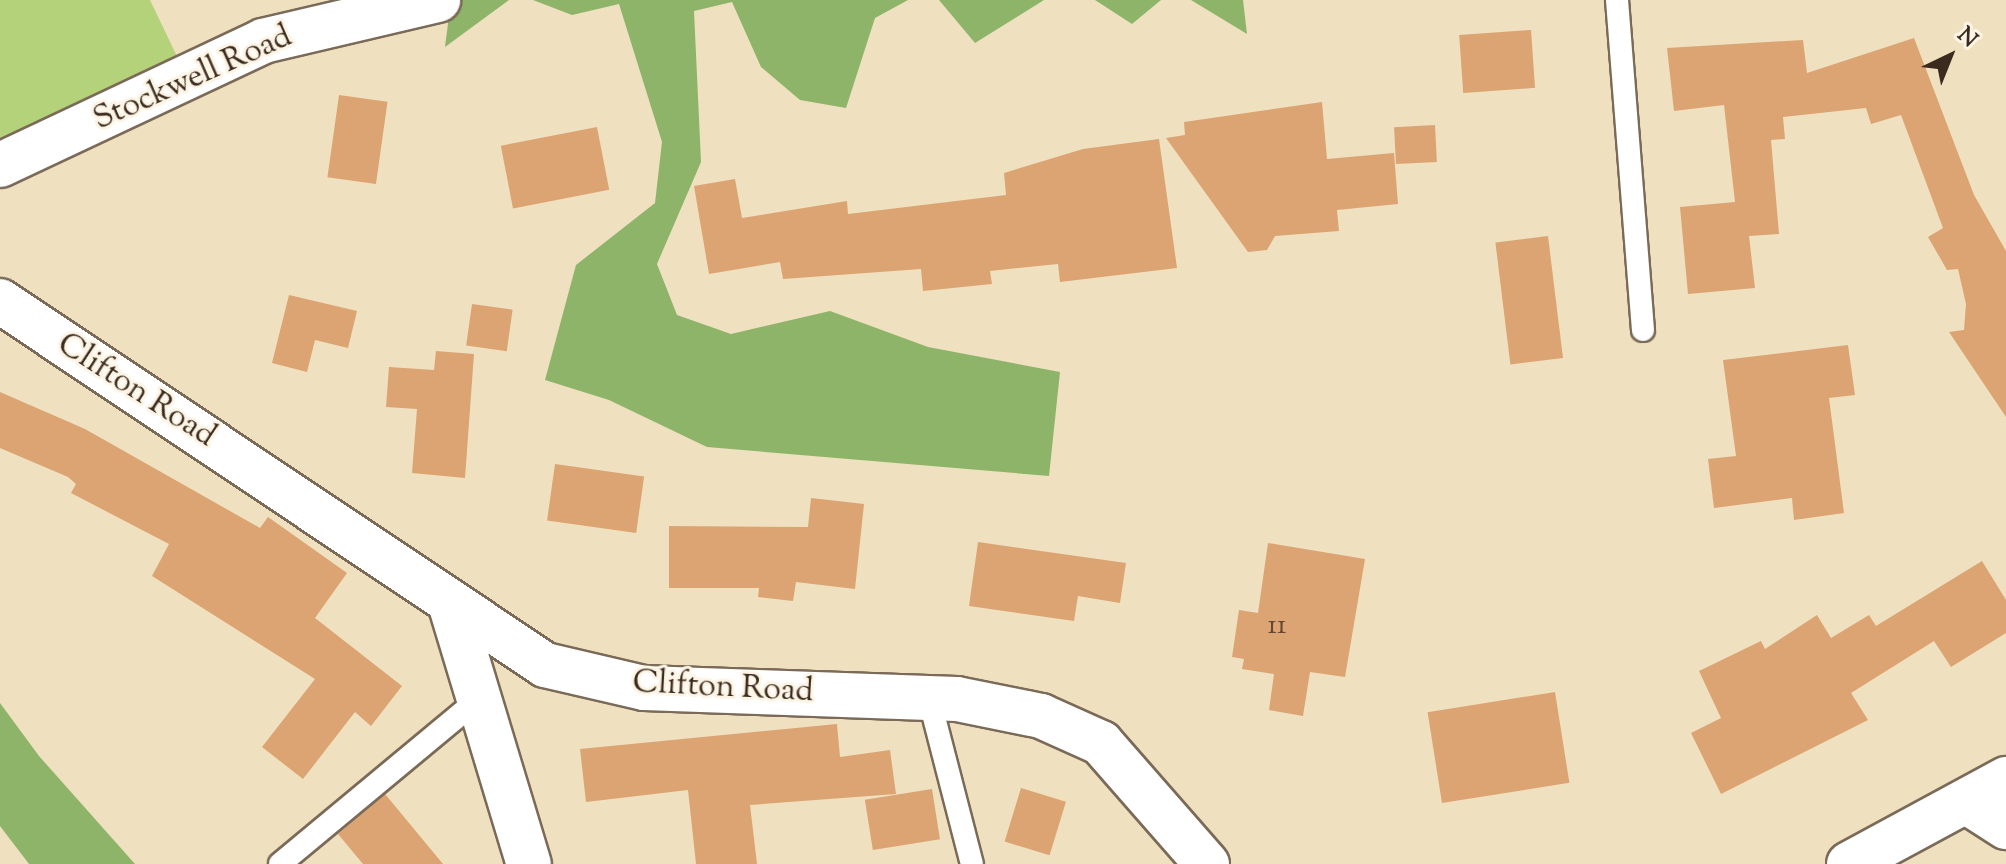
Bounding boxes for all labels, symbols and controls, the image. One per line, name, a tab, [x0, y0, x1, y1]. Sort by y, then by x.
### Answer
north arrow	[1910, 16, 1990, 96]
street label: Stockwell Road	[88, 18, 298, 140]
text: N	[1949, 21, 1984, 56]
street label: Clifton Road	[50, 326, 222, 456]
house number: 11	[1267, 609, 1287, 643]
street label: Clifton Road	[632, 664, 814, 712]

